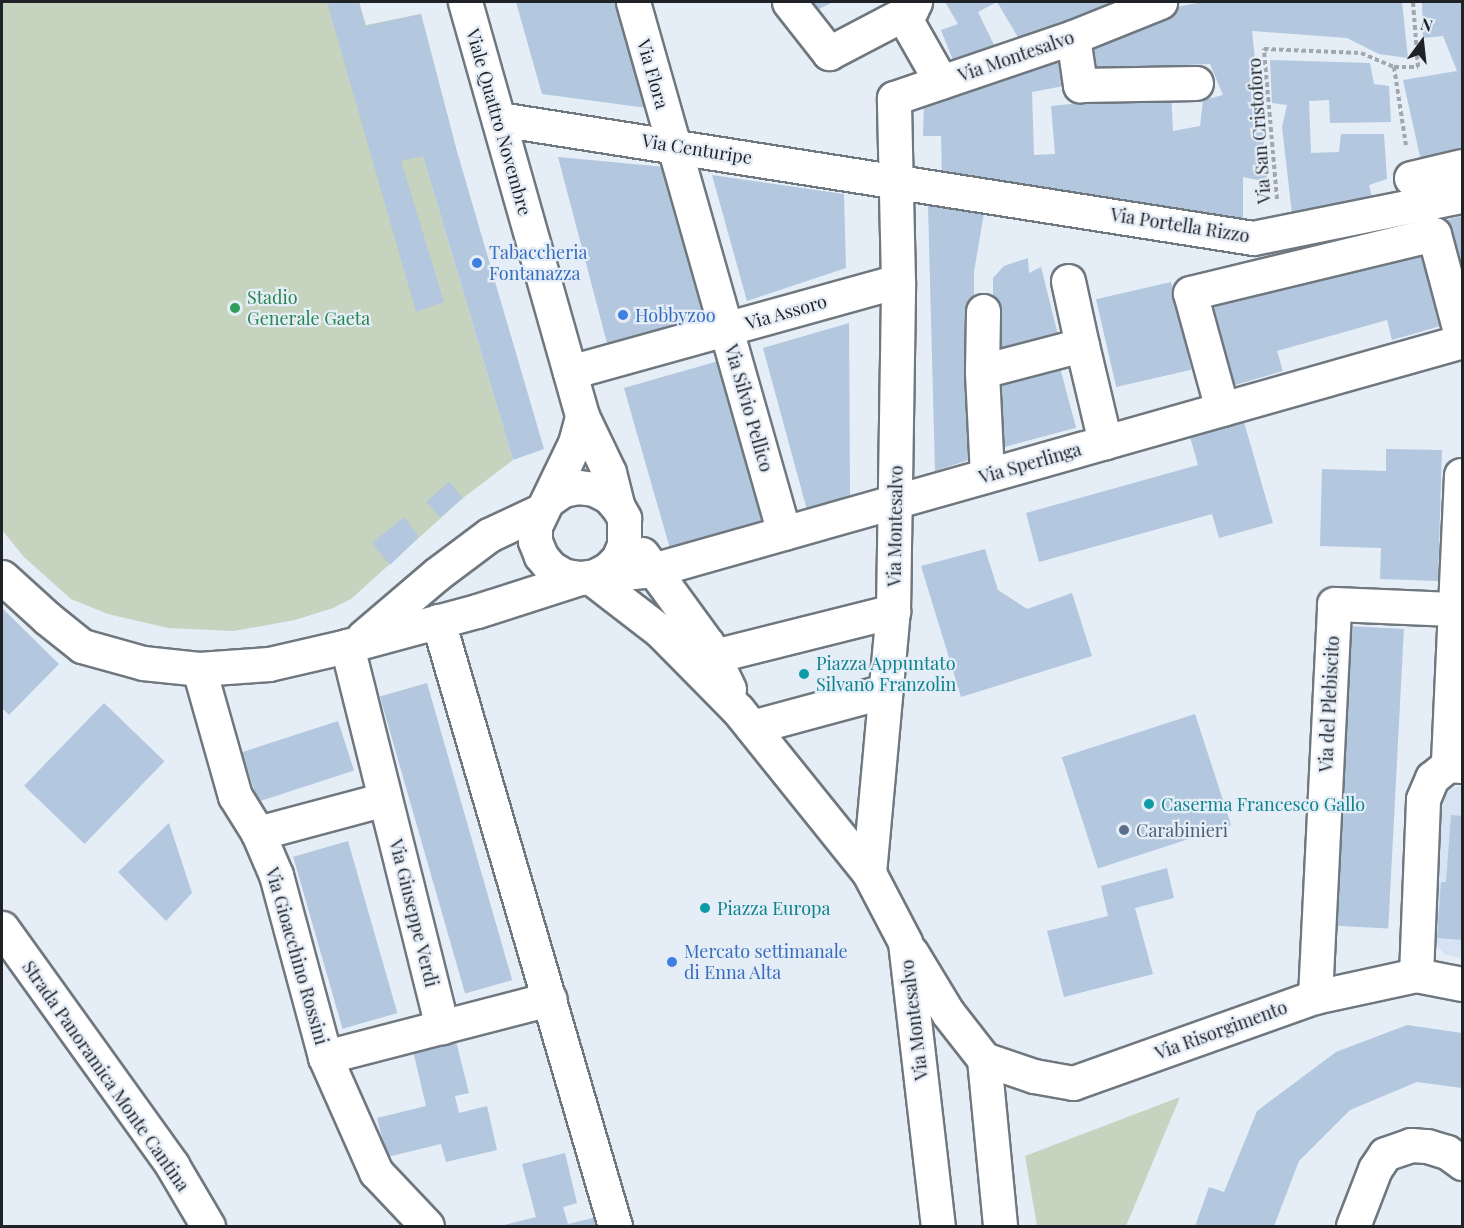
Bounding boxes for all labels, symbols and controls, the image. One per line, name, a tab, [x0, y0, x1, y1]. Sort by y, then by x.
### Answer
north arrow	[1392, 12, 1452, 72]
text: N	[1418, 12, 1435, 36]
street label: Viale Quattro Novembre	[462, 26, 536, 218]
street label: Via Montesalvo	[955, 26, 1077, 86]
street label: Via Flora	[633, 37, 673, 111]
street label: Via San Cristoforo	[1243, 57, 1275, 205]
street label: Via Centuripe	[640, 130, 754, 168]
street label: Via Portella Rizzo	[1109, 203, 1251, 247]
place label: Tabaccheria Fontanazza	[489, 242, 587, 284]
marker: Tabaccheria Fontanazza	[470, 256, 484, 270]
place label: Stadio Generale Gaeta	[247, 287, 370, 330]
street label: Via Assoro	[742, 290, 830, 334]
marker: Stadio Generale Gaeta	[228, 301, 242, 315]
place label: Hobbyzoo	[635, 304, 716, 326]
marker: Hobbyzoo	[616, 308, 630, 322]
street label: Via Silvio Pellico	[720, 342, 778, 474]
street label: Via Sperlinga	[976, 438, 1084, 488]
street label: Via Montesalvo	[883, 465, 907, 587]
street label: Via del Plebiscito	[1315, 635, 1343, 773]
place label: Piazza Appuntato Silvano Franzolin	[816, 653, 956, 696]
marker: Piazza Appuntato Silvano Franzolin	[797, 667, 811, 681]
place label: Caserma Francesco Gallo	[1161, 793, 1365, 815]
marker: Caserma Francesco Gallo	[1142, 797, 1156, 811]
place label: Carabinieri	[1136, 819, 1228, 841]
marker: Carabinieri	[1117, 823, 1131, 837]
street label: Via Giuseppe Verdi	[385, 836, 443, 990]
street label: Via Gioacchino Rossini	[261, 865, 333, 1047]
place label: Piazza Europa	[717, 897, 831, 919]
marker: Piazza Europa	[698, 901, 712, 915]
place label: Mercato settimanale di Enna Alta	[684, 941, 848, 984]
marker: Mercato settimanale di Enna Alta	[665, 955, 679, 969]
street label: Strada Panoramica Monte Cantina	[18, 956, 194, 1196]
street label: Via Montesalvo	[896, 958, 932, 1082]
street label: Via Risorgimento	[1152, 996, 1290, 1064]

